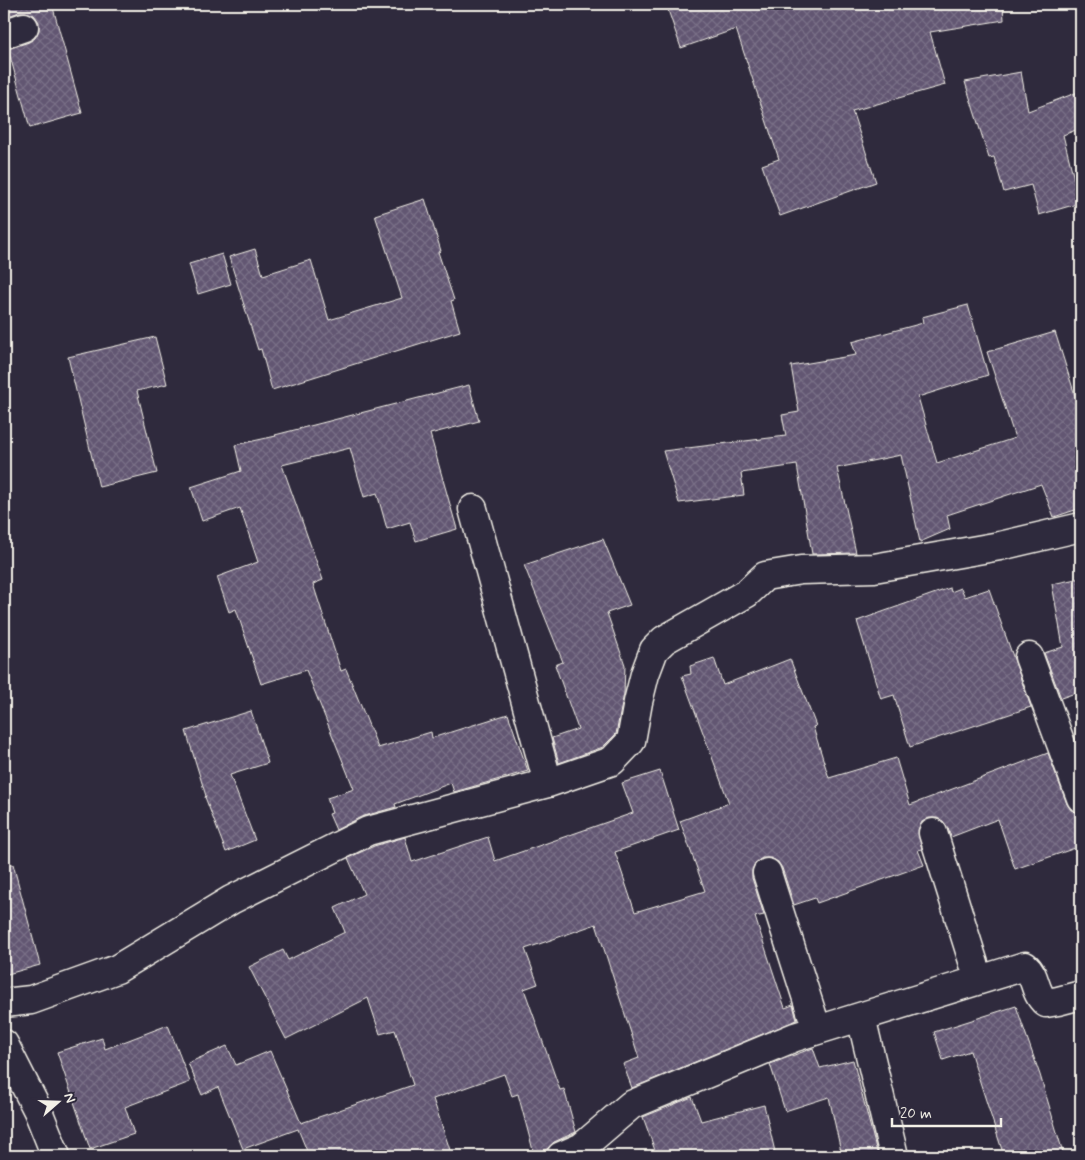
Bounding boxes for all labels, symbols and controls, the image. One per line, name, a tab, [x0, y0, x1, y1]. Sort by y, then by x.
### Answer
north arrow	[32, 1078, 82, 1128]
text: N	[59, 1090, 79, 1105]
scale bar	[892, 1095, 1001, 1127]
text: 20 m	[900, 1104, 932, 1124]

